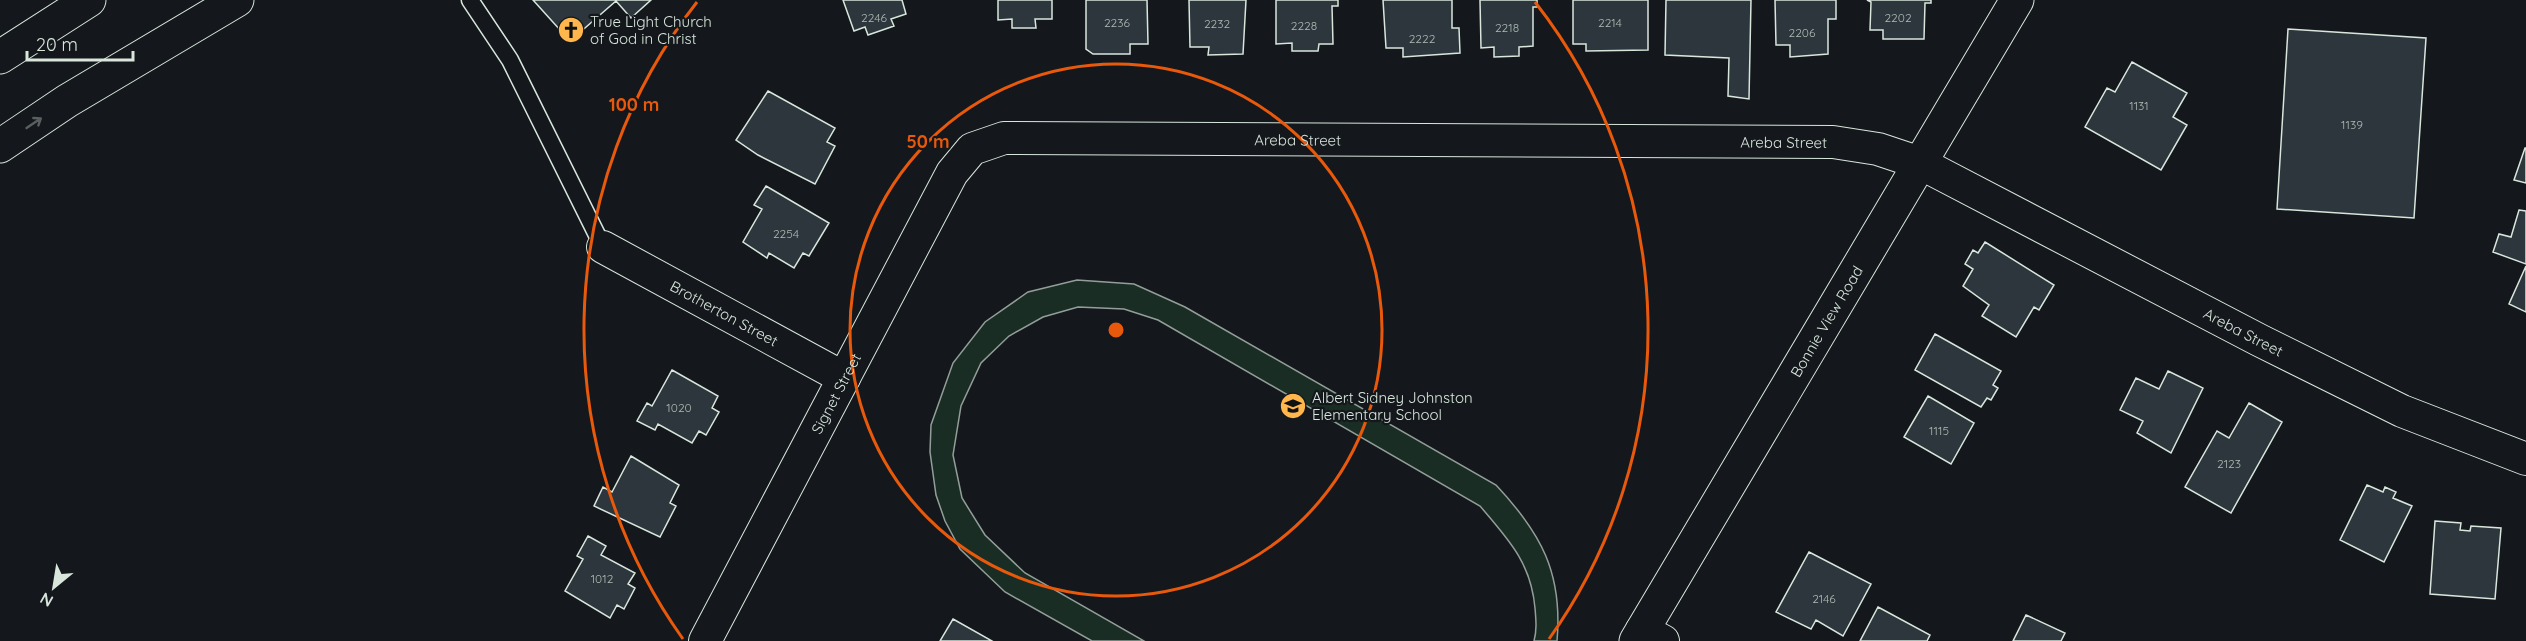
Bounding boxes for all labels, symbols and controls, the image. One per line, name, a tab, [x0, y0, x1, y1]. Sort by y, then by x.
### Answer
house number: 2246	[861, 10, 887, 25]
house number: 2202	[1884, 10, 1912, 25]
place label: True Light Church of God in Christ	[590, 12, 712, 48]
church icon: True Light Church of God in Christ	[556, 15, 586, 45]
house number: 2236	[1104, 15, 1131, 30]
house number: 2214	[1598, 15, 1622, 30]
house number: 2232	[1204, 16, 1230, 31]
house number: 2228	[1291, 18, 1317, 33]
house number: 2218	[1495, 20, 1519, 35]
scale bar	[27, 24, 134, 62]
house number: 2206	[1789, 25, 1816, 40]
house number: 2222	[1409, 31, 1436, 46]
text: 20 m	[36, 33, 78, 56]
text: 100 m	[609, 93, 659, 116]
house number: 1131	[2129, 98, 2149, 113]
one-way arrow	[25, 117, 42, 130]
house number: 1139	[2341, 117, 2363, 132]
text: 50 m	[906, 130, 950, 153]
street label: Areba Street	[1254, 130, 1341, 149]
street label: Areba Street	[1740, 132, 1827, 151]
house number: 2254	[773, 226, 799, 241]
street label: Bonnie View Road	[1786, 262, 1867, 380]
street label: Brotherton Street	[667, 276, 782, 350]
street label: Areba Street	[2201, 303, 2287, 360]
centre of rings	[1106, 320, 1126, 340]
street label: Signet Street	[807, 350, 865, 437]
place label: Albert Sidney Johnston Elementary School	[1312, 388, 1473, 424]
school or university icon: Albert Sidney Johnston Elementary School	[1278, 391, 1308, 421]
house number: 1020	[666, 400, 692, 415]
house number: 1115	[1929, 423, 1949, 438]
house number: 2123	[2217, 456, 2241, 471]
north arrow	[24, 557, 84, 617]
house number: 1012	[591, 571, 614, 586]
text: N	[36, 588, 57, 612]
house number: 2146	[1812, 591, 1836, 606]

